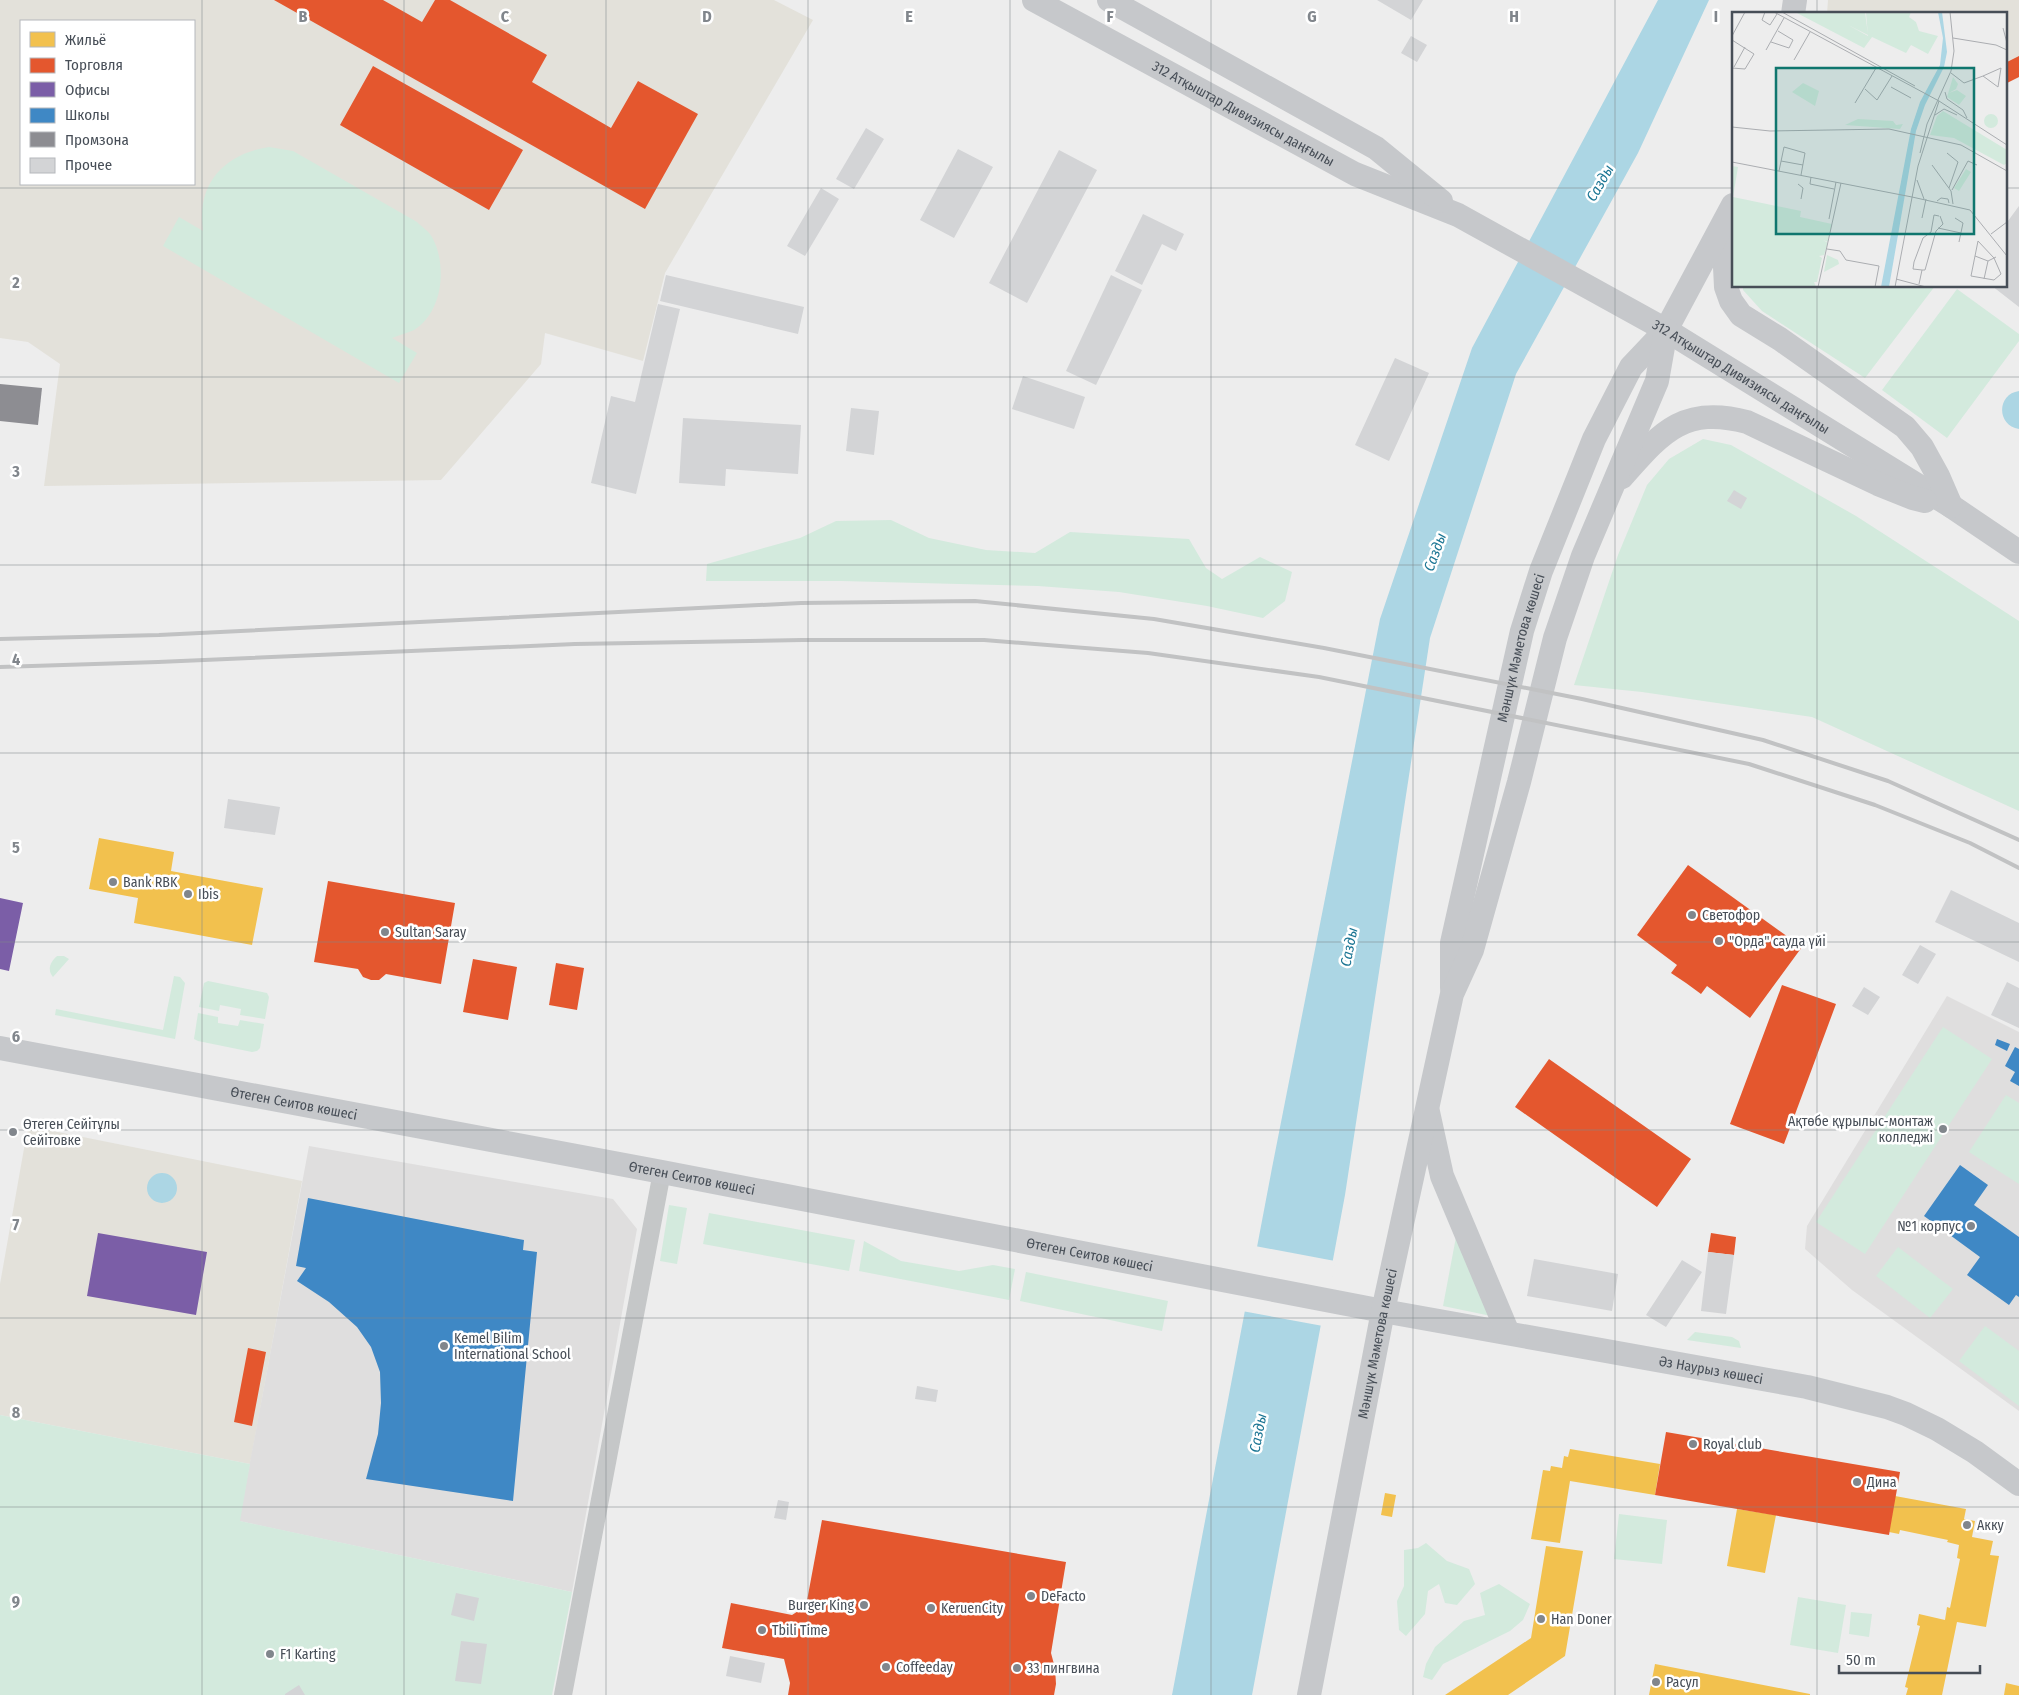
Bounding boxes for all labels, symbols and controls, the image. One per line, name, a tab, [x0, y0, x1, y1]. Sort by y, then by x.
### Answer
text: B	[299, 7, 308, 26]
text: C	[501, 7, 510, 26]
text: D	[702, 7, 712, 26]
text: E	[905, 7, 913, 26]
text: F	[1106, 7, 1114, 26]
text: G	[1307, 7, 1317, 26]
text: H	[1509, 7, 1519, 26]
text: I	[1714, 7, 1718, 26]
inset map	[1732, 12, 2006, 288]
legend	[20, 20, 195, 185]
text: Жильё	[65, 31, 106, 49]
text: Торговля	[65, 56, 123, 74]
street label: 312 Атқыштар Дивизиясы даңғылы	[1149, 58, 1337, 170]
text: Офисы	[65, 81, 110, 99]
text: Школы	[65, 106, 110, 124]
text: Промзона	[65, 131, 129, 149]
text: Прочее	[65, 156, 112, 174]
water label: Сазды	[1582, 161, 1618, 204]
text: 2	[11, 273, 20, 292]
street label: 312 Атқыштар Дивизиясы даңғылы	[1649, 316, 1832, 438]
text: 3	[11, 462, 20, 481]
water label: Сазды	[1420, 530, 1450, 574]
street label: Мәншүк Мәметова көшесі	[1494, 572, 1549, 724]
text: 4	[12, 650, 20, 669]
text: 5	[12, 838, 20, 857]
place label: Bank RBK	[123, 874, 178, 891]
marker: Bank RBK	[107, 876, 119, 888]
place label: Ibis	[198, 886, 219, 903]
marker: Ibis	[182, 888, 194, 900]
place label: Светофор	[1702, 907, 1760, 924]
marker: Светофор	[1686, 909, 1698, 921]
place label: Sultan Saray	[395, 924, 467, 941]
marker: Sultan Saray	[379, 926, 391, 938]
water label: Сазды	[1336, 926, 1362, 968]
place label: "Орда" сауда үйі	[1729, 933, 1826, 950]
marker: "Орда" сауда үйі	[1713, 935, 1725, 947]
text: 6	[12, 1027, 20, 1046]
street label: Өтеген Сеитов көшесі	[229, 1083, 359, 1124]
place label: Ақтөбе құрылыс-монтаж колледжі	[1788, 1113, 1933, 1146]
place label: Өтеген Сейітұлы Сейітовке	[23, 1116, 120, 1149]
marker: Ақтөбе құрылыс-монтаж колледжі	[1937, 1123, 1949, 1135]
marker: Өтеген Сейітұлы Сейітовке	[7, 1126, 19, 1138]
street label: Өтеген Сеитов көшесі	[627, 1158, 757, 1199]
text: 7	[13, 1215, 20, 1234]
place label: №1 корпус	[1897, 1218, 1961, 1235]
marker: №1 корпус	[1965, 1220, 1977, 1232]
street label: Өтеген Сеитов көшесі	[1025, 1234, 1154, 1275]
street label: Мәншүк Мәметова көшесі	[1354, 1267, 1401, 1420]
place label: Kemel Bilim International School	[454, 1330, 571, 1363]
marker: Kemel Bilim International School	[438, 1340, 450, 1352]
street label: Әз Наурыз көшесі	[1657, 1353, 1764, 1388]
text: 8	[12, 1403, 21, 1422]
water label: Сазды	[1245, 1412, 1271, 1454]
place label: Royal club	[1703, 1436, 1762, 1453]
marker: Royal club	[1687, 1438, 1699, 1450]
place label: Дина	[1866, 1474, 1897, 1491]
marker: Дина	[1851, 1476, 1863, 1488]
place label: Акку	[1977, 1517, 2004, 1534]
marker: Акку	[1961, 1519, 1973, 1531]
place label: DeFacto	[1041, 1588, 1086, 1605]
marker: DeFacto	[1025, 1590, 1037, 1602]
text: 9	[12, 1592, 20, 1611]
place label: Burger King	[788, 1597, 854, 1614]
marker: Burger King	[858, 1599, 870, 1611]
place label: KeruenCity	[941, 1600, 1004, 1617]
marker: KeruenCity	[925, 1602, 937, 1614]
place label: Han Doner	[1551, 1611, 1612, 1628]
marker: Han Doner	[1535, 1613, 1547, 1625]
place label: Tbili Time	[772, 1622, 828, 1639]
marker: Tbili Time	[756, 1624, 768, 1636]
scale bar	[1839, 1642, 1980, 1674]
place label: F1 Karting	[280, 1646, 336, 1663]
marker: F1 Karting	[264, 1648, 276, 1660]
text: 50 m	[1846, 1651, 1876, 1669]
place label: Coffeeday	[896, 1659, 954, 1676]
place label: 33 пингвина	[1027, 1660, 1100, 1677]
marker: Coffeeday	[880, 1661, 892, 1673]
marker: 33 пингвина	[1011, 1662, 1023, 1674]
place label: Расул	[1666, 1674, 1699, 1691]
marker: Расул	[1650, 1676, 1662, 1688]

